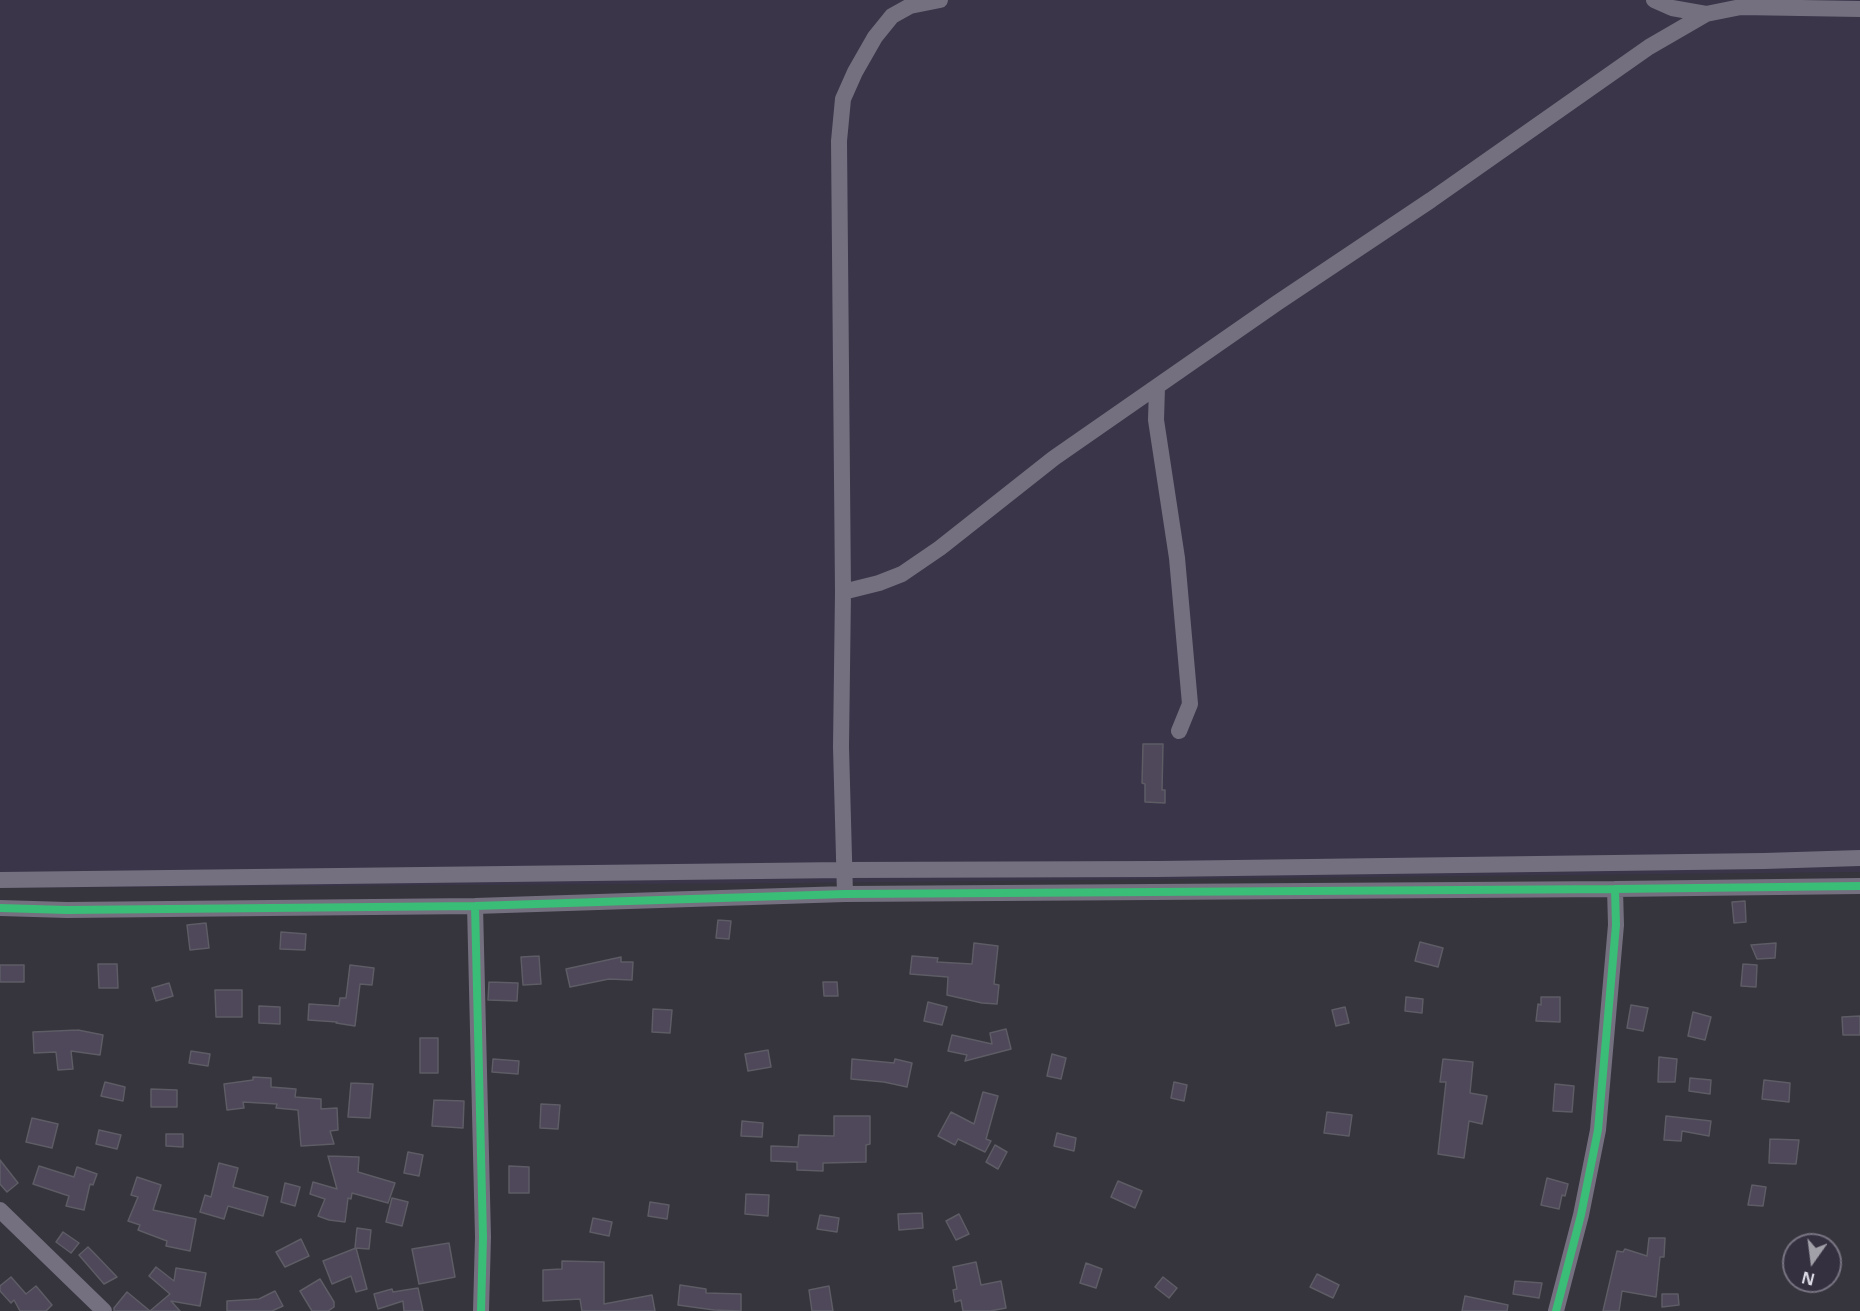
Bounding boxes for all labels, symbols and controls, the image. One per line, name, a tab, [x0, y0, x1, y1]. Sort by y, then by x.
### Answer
north arrow	[1782, 1233, 1842, 1293]
text: N	[1799, 1266, 1817, 1291]

